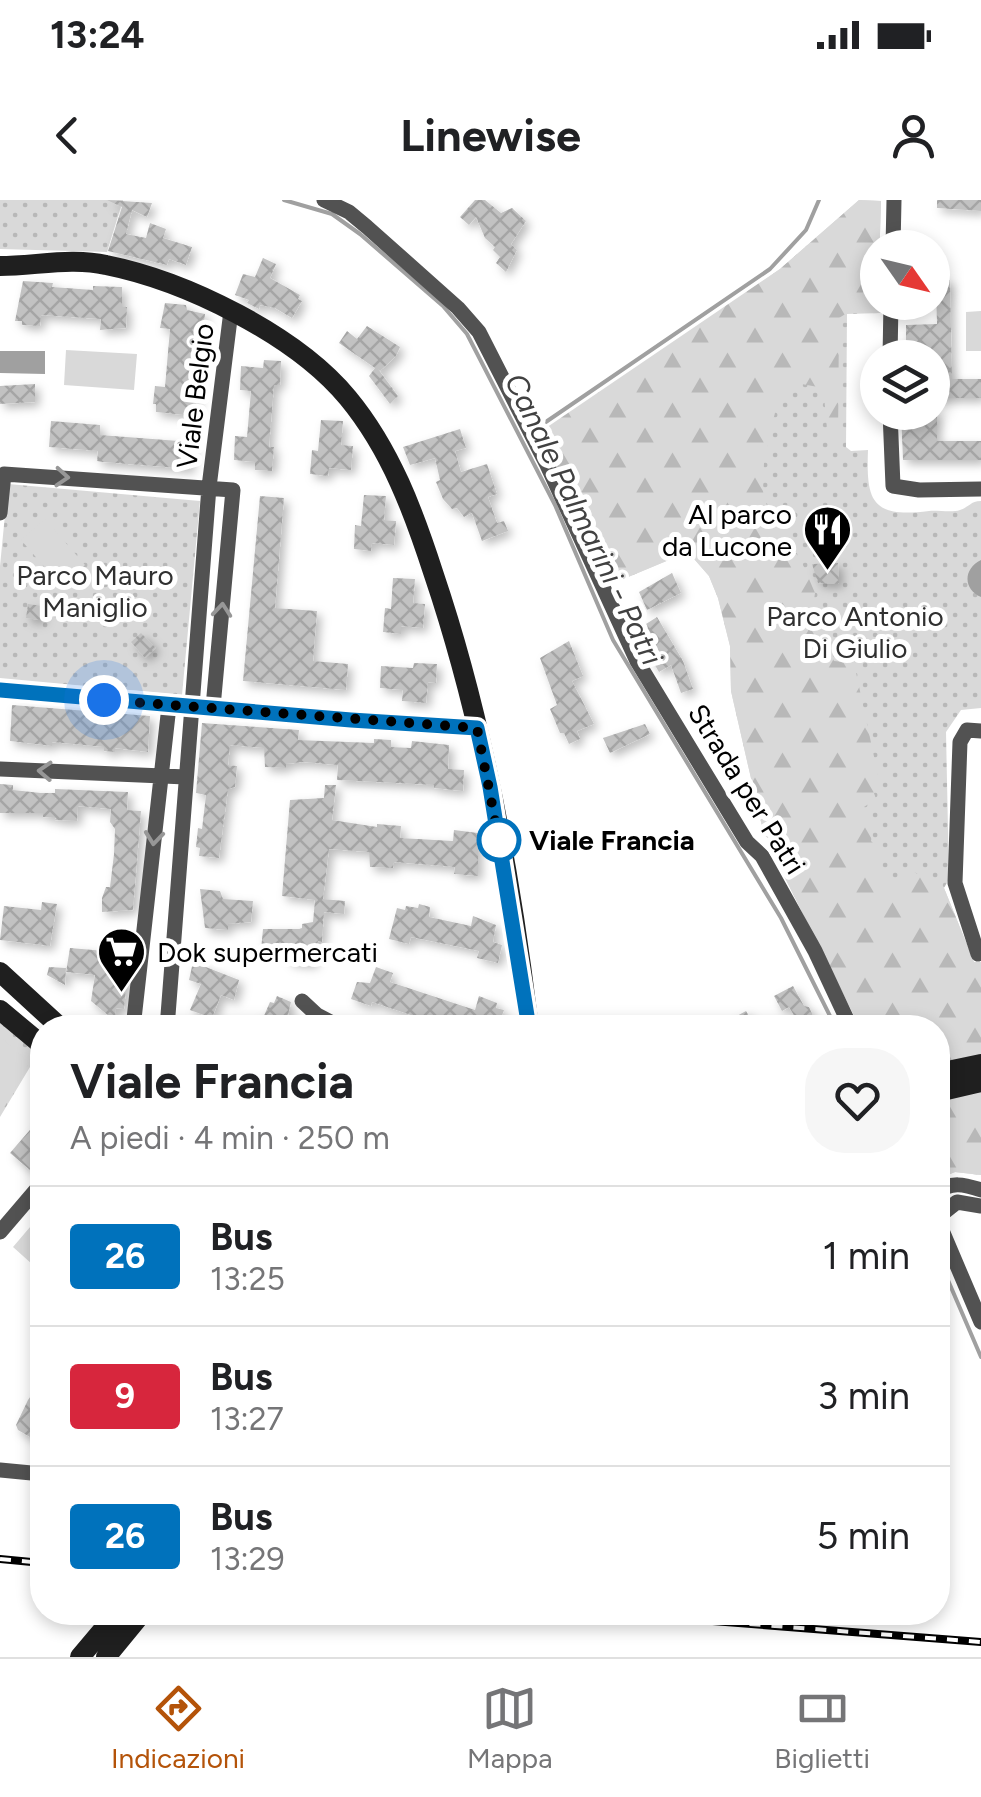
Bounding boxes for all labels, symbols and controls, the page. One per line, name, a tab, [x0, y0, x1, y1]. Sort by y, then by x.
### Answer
text: 13:24	[50, 12, 145, 58]
icon: back	[40, 108, 95, 163]
text: Linewise	[400, 108, 581, 162]
icon: person	[886, 108, 941, 163]
north arrow	[860, 230, 950, 320]
map controls	[860, 230, 950, 430]
street label: Viale Belgio	[169, 321, 221, 471]
button: layers	[860, 340, 950, 430]
water label: Canale Palmarini - Patri	[497, 367, 671, 672]
one-way arrow	[55, 466, 71, 488]
place label: Al parco da Lucone	[662, 497, 792, 563]
restaurant icon: Al parco da Lucone	[801, 504, 853, 572]
park label: Parco Mauro Maniglio	[16, 558, 174, 624]
park label: Parco Antonio Di Giulio	[766, 599, 944, 665]
one-way arrow	[210, 602, 232, 618]
your location	[79, 675, 129, 725]
street label: Strada per Patri	[681, 698, 813, 880]
one-way arrow	[37, 761, 53, 782]
marker: Viale Francia	[478, 819, 520, 861]
place label: Viale Francia	[529, 823, 695, 857]
one-way arrow	[144, 830, 165, 846]
supermarket icon: Dok supermercati	[96, 926, 148, 994]
place label: Dok supermercati	[157, 935, 378, 969]
button: heart	[805, 1048, 910, 1153]
text: Viale Francia	[70, 1052, 354, 1110]
text: A piedi · 4 min · 250 m	[70, 1119, 390, 1157]
text: Bus	[210, 1214, 273, 1260]
text: 1 min	[823, 1233, 910, 1279]
text: 26	[105, 1235, 145, 1277]
text: 13:25	[210, 1260, 285, 1298]
text: Bus	[210, 1354, 273, 1400]
text: 3 min	[818, 1373, 910, 1419]
text: 9	[115, 1375, 135, 1417]
text: 13:27	[210, 1400, 284, 1438]
text: Bus	[210, 1494, 273, 1540]
text: 5 min	[816, 1513, 910, 1559]
text: 26	[105, 1515, 145, 1557]
text: 13:29	[210, 1540, 285, 1578]
tab: Indicazioni	[111, 1681, 245, 1775]
tab: Mappa	[467, 1681, 552, 1775]
tab: Biglietti	[774, 1681, 870, 1775]

